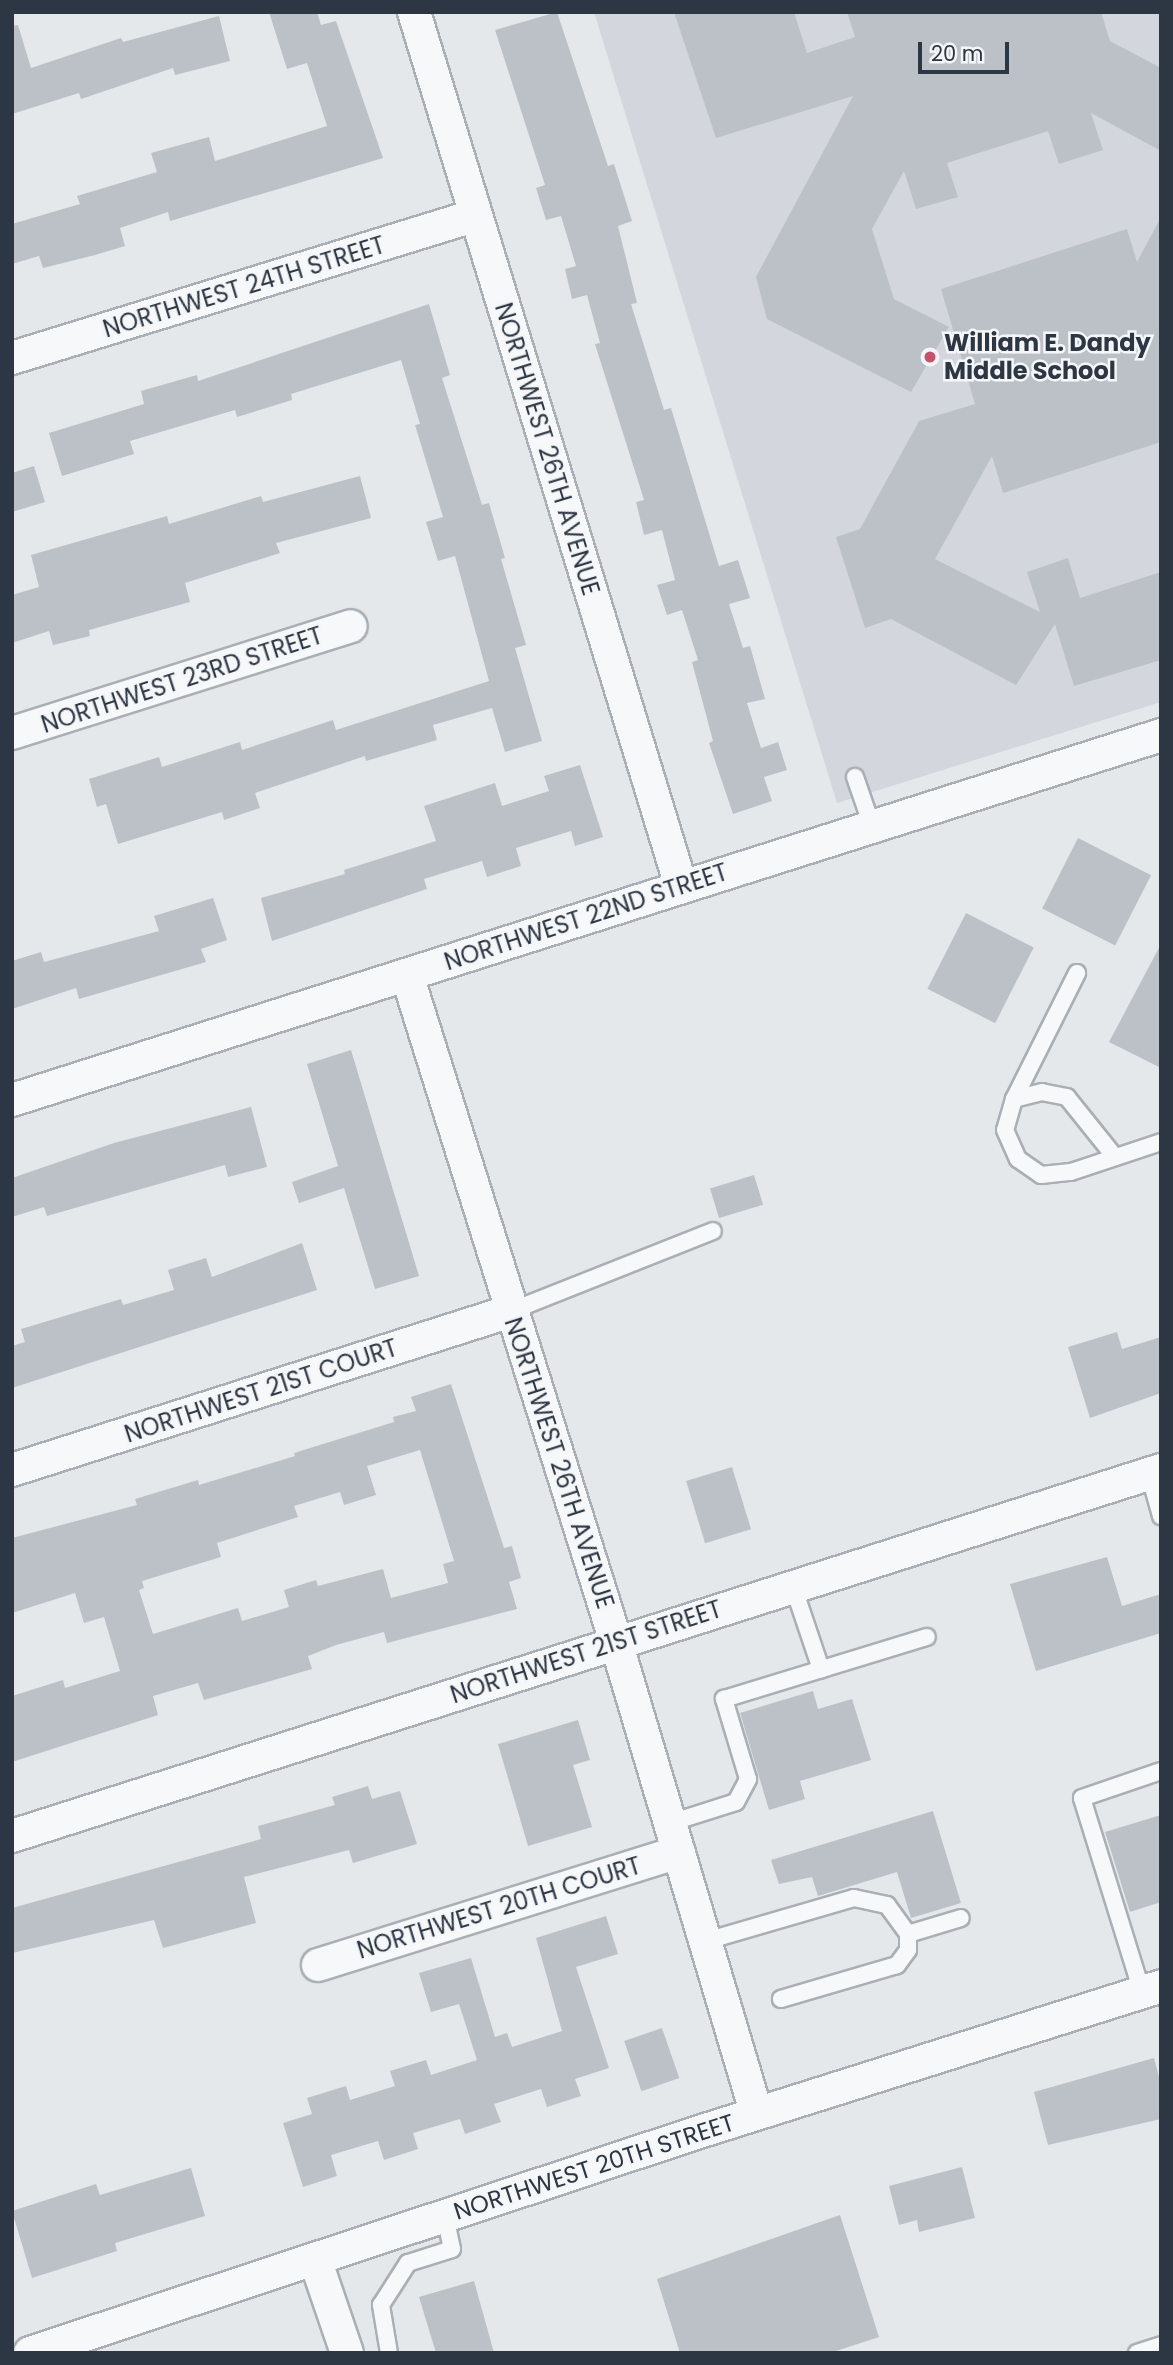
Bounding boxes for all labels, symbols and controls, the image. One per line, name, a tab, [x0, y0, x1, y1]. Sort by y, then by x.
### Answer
scale bar	[921, 28, 1012, 72]
text: 20 m	[931, 39, 984, 68]
street label: NORTHWEST 24TH STREET	[100, 230, 388, 344]
street label: NORTHWEST 26TH AVENUE	[489, 299, 605, 599]
place label: William E. Dandy Middle School	[944, 329, 1151, 385]
marker: William E. Dandy Middle School	[922, 349, 938, 365]
street label: NORTHWEST 23RD STREET	[38, 621, 326, 739]
street label: NORTHWEST 22ND STREET	[441, 858, 731, 976]
street label: NORTHWEST 26TH AVENUE	[498, 1314, 620, 1612]
street label: NORTHWEST 21ST COURT	[121, 1333, 401, 1449]
street label: NORTHWEST 21ST STREET	[447, 1595, 725, 1709]
street label: NORTHWEST 20TH COURT	[354, 1851, 644, 1965]
street label: NORTHWEST 20TH STREET	[450, 2108, 738, 2226]

